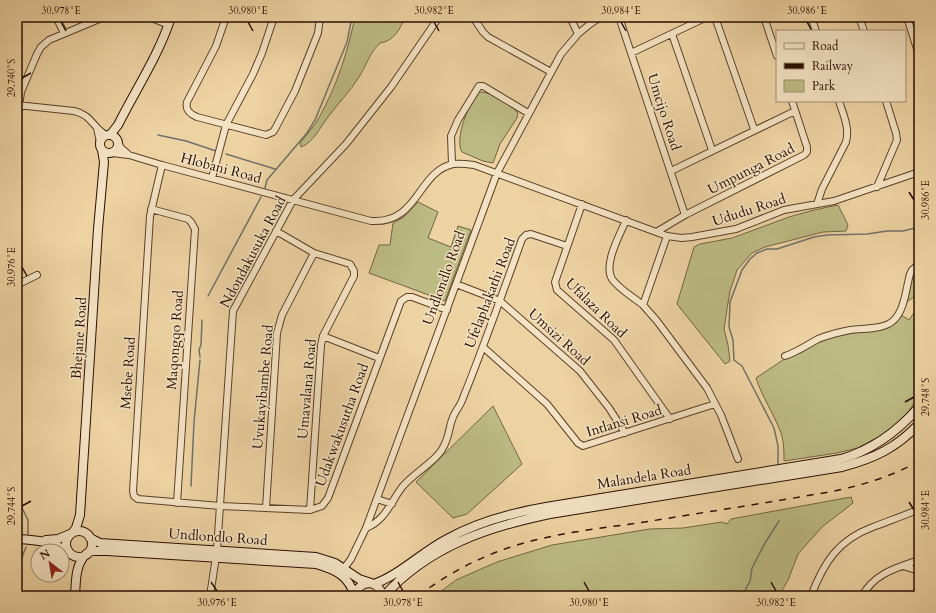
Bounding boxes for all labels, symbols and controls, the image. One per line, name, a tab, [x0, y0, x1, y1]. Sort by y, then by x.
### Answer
text: 30.978°E	[41, 4, 81, 18]
text: 30.980°E	[228, 4, 268, 18]
text: 30.982°E	[414, 4, 454, 18]
text: 30.984°E	[601, 4, 641, 18]
text: 30.986°E	[787, 4, 827, 18]
legend	[776, 30, 906, 102]
text: Road	[812, 38, 839, 54]
text: Railway	[812, 58, 854, 74]
text: 29.740°S	[5, 59, 19, 97]
street label: Umcijo Road	[643, 71, 686, 153]
text: Park	[812, 78, 836, 94]
street label: Umpunga Road	[704, 139, 798, 199]
street label: Hlobani Road	[179, 148, 264, 188]
text: 30.986°E	[919, 180, 933, 220]
street label: Ududu Road	[710, 189, 789, 231]
street label: Ndondakusuka Road	[215, 192, 291, 311]
street label: Undlondlo Road	[418, 228, 470, 328]
street label: Ufelaphakathi Road	[460, 234, 520, 351]
text: 30.976°E	[5, 247, 19, 287]
street label: Ufalaza Road	[561, 274, 631, 342]
street label: Maqongqo Road	[162, 289, 188, 390]
street label: Bhejane Road	[67, 296, 91, 380]
street label: Umsizi Road	[524, 304, 594, 370]
street label: Uvukayibambe Road	[248, 323, 278, 450]
street label: Msebe Road	[116, 336, 140, 410]
street label: Umavalana Road	[293, 338, 321, 440]
street label: Udakwakusutha Road	[311, 360, 373, 489]
text: 29.748°S	[919, 378, 933, 416]
street label: Intlansi Road	[584, 400, 665, 441]
street label: Malandela Road	[596, 460, 693, 494]
text: 29.744°S	[5, 487, 19, 525]
text: 30.984°E	[919, 490, 933, 530]
street label: Undlondlo Road	[168, 524, 269, 550]
north arrow	[30, 543, 70, 583]
text: N	[37, 546, 53, 564]
text: 30.976°E	[197, 596, 237, 610]
text: 30.978°E	[383, 596, 423, 610]
text: 30.980°E	[569, 596, 609, 610]
text: 30.982°E	[756, 596, 796, 610]

